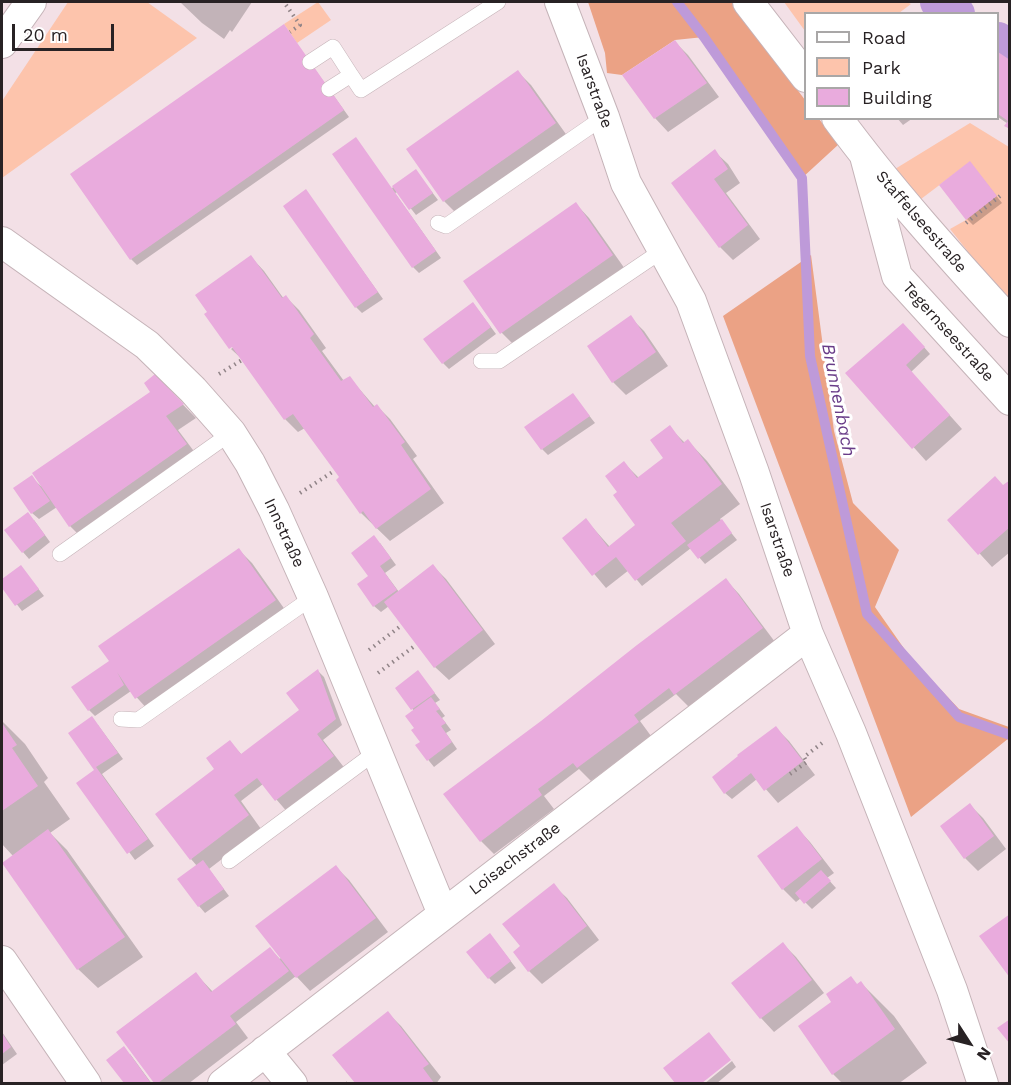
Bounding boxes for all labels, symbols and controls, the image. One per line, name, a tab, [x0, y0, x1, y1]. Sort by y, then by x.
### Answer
scale bar	[15, 12, 117, 50]
legend	[804, 12, 999, 120]
text: 20 m	[23, 24, 68, 45]
text: Road	[862, 27, 906, 48]
street label: Isarstraße	[572, 51, 616, 131]
text: Park	[862, 57, 901, 78]
text: Building	[862, 87, 932, 108]
street label: Staffelseestraße	[871, 167, 971, 277]
street label: Tegernseestraße	[898, 278, 998, 386]
water label: Brunnenbach	[816, 342, 860, 458]
street label: Innstraße	[260, 495, 308, 571]
street label: Isarstraße	[755, 500, 799, 580]
street label: Loisachstraße	[466, 818, 564, 900]
north arrow	[939, 1013, 999, 1073]
text: N	[973, 1043, 995, 1064]

